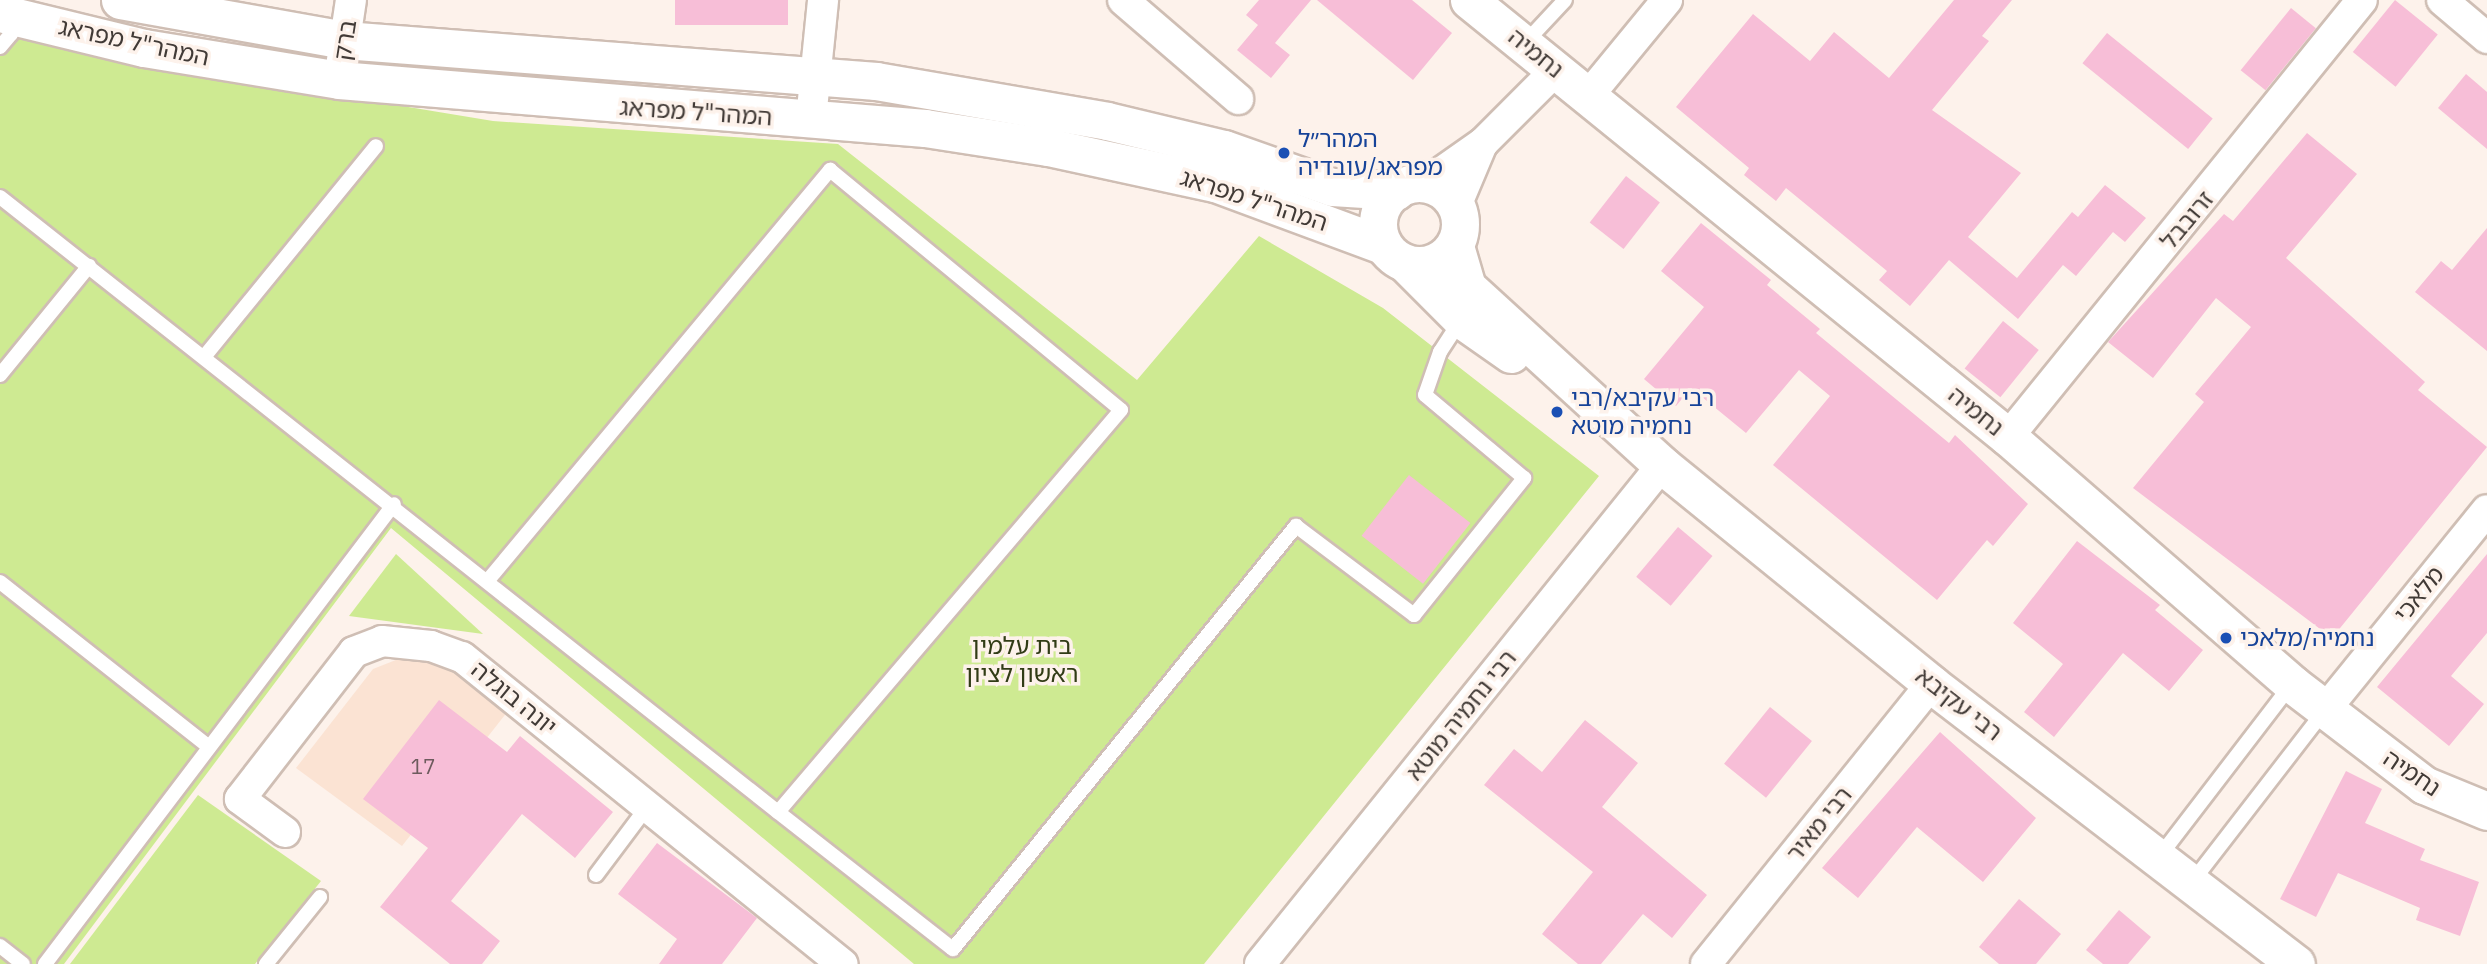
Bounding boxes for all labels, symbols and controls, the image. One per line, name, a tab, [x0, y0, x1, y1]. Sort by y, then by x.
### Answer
street label: המהר"ל מפראג	[56, 12, 212, 72]
street label: ברק	[328, 18, 362, 62]
street label: נחמיה	[1503, 22, 1569, 84]
street label: המהר"ל מפראג	[619, 92, 773, 132]
place label: המהר״ל מפראג/עובדיה	[1298, 125, 1443, 181]
marker: המהר״ל מפראג/עובדיה	[1276, 145, 1292, 161]
street label: המהר"ל מפראג	[1177, 163, 1331, 237]
street label: זרובבל	[2154, 185, 2220, 255]
street label: נחמיה	[1943, 380, 2009, 442]
place label: רבי עקיבא/רבי נחמיה מוטא	[1571, 384, 1714, 440]
marker: רבי עקיבא/רבי נחמיה מוטא	[1549, 404, 1565, 420]
street label: מלאכי	[2388, 561, 2450, 627]
place label: נחמיה/מלאכי	[2240, 624, 2375, 652]
marker: נחמיה/מלאכי	[2218, 630, 2234, 646]
park label: בית עלמין ראשון לציון	[965, 632, 1079, 688]
street label: רבי נחמיה מוטא	[1400, 644, 1522, 786]
street label: יונה בוגלה	[466, 655, 562, 741]
street label: רבי עקיבא	[1910, 661, 2008, 747]
street label: נחמיה	[2378, 744, 2446, 802]
house number: 17	[410, 753, 436, 779]
street label: רבי מאיר	[1780, 781, 1858, 867]

